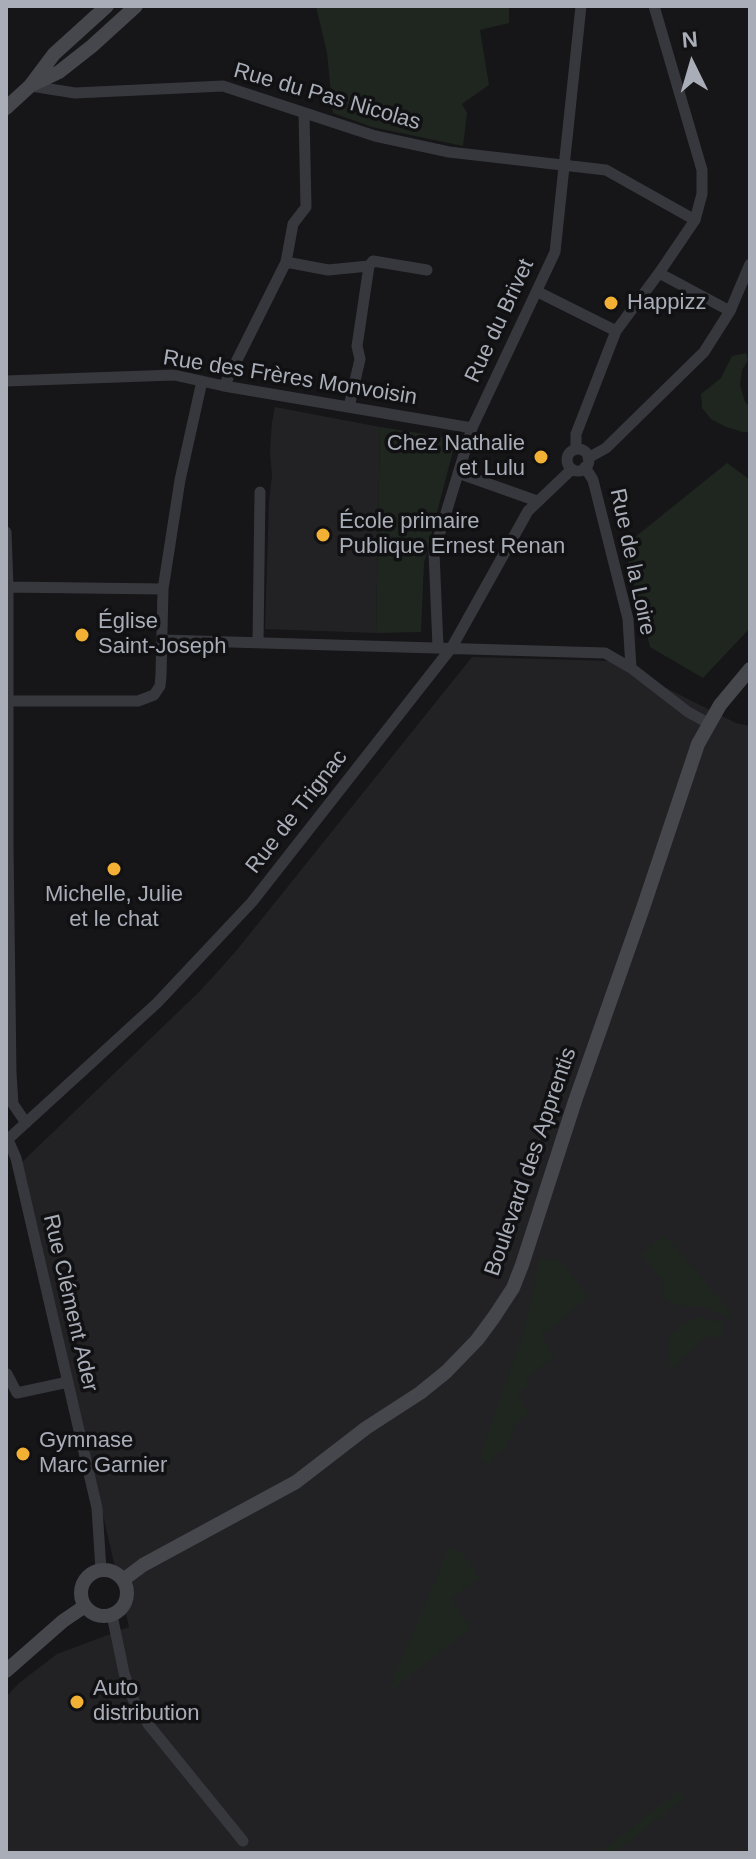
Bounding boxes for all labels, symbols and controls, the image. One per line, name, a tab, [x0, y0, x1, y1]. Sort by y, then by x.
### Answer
north arrow	[652, 24, 732, 104]
text: N	[681, 26, 699, 53]
street label: Rue du Pas Nicolas	[230, 58, 424, 136]
street label: Rue du Brivet	[460, 255, 540, 387]
place label: Happizz	[627, 290, 706, 316]
marker: Happizz	[602, 294, 620, 312]
street label: Rue des Frères Monvoisin	[161, 345, 419, 411]
place label: Chez Nathalie et Lulu	[387, 431, 525, 482]
marker: Chez Nathalie et Lulu	[532, 448, 550, 466]
street label: Rue de la Loire	[604, 486, 660, 638]
place label: École primaire Publique Ernest Renan	[339, 509, 565, 560]
marker: École primaire Publique Ernest Renan	[314, 526, 332, 544]
place label: Église Saint-Joseph	[98, 609, 226, 660]
marker: Église Saint-Joseph	[73, 626, 91, 644]
street label: Rue de Trignac	[241, 745, 353, 879]
marker: Michelle, Julie et le chat	[105, 860, 123, 878]
place label: Michelle, Julie et le chat	[45, 882, 183, 934]
street label: Boulevard des Apprentis	[479, 1044, 583, 1280]
street label: Rue Clément Ader	[37, 1212, 103, 1394]
place label: Gymnase Marc Garnier	[39, 1428, 167, 1480]
marker: Gymnase Marc Garnier	[14, 1445, 32, 1463]
place label: Auto distribution	[93, 1676, 199, 1728]
marker: Auto distribution	[68, 1693, 86, 1711]

